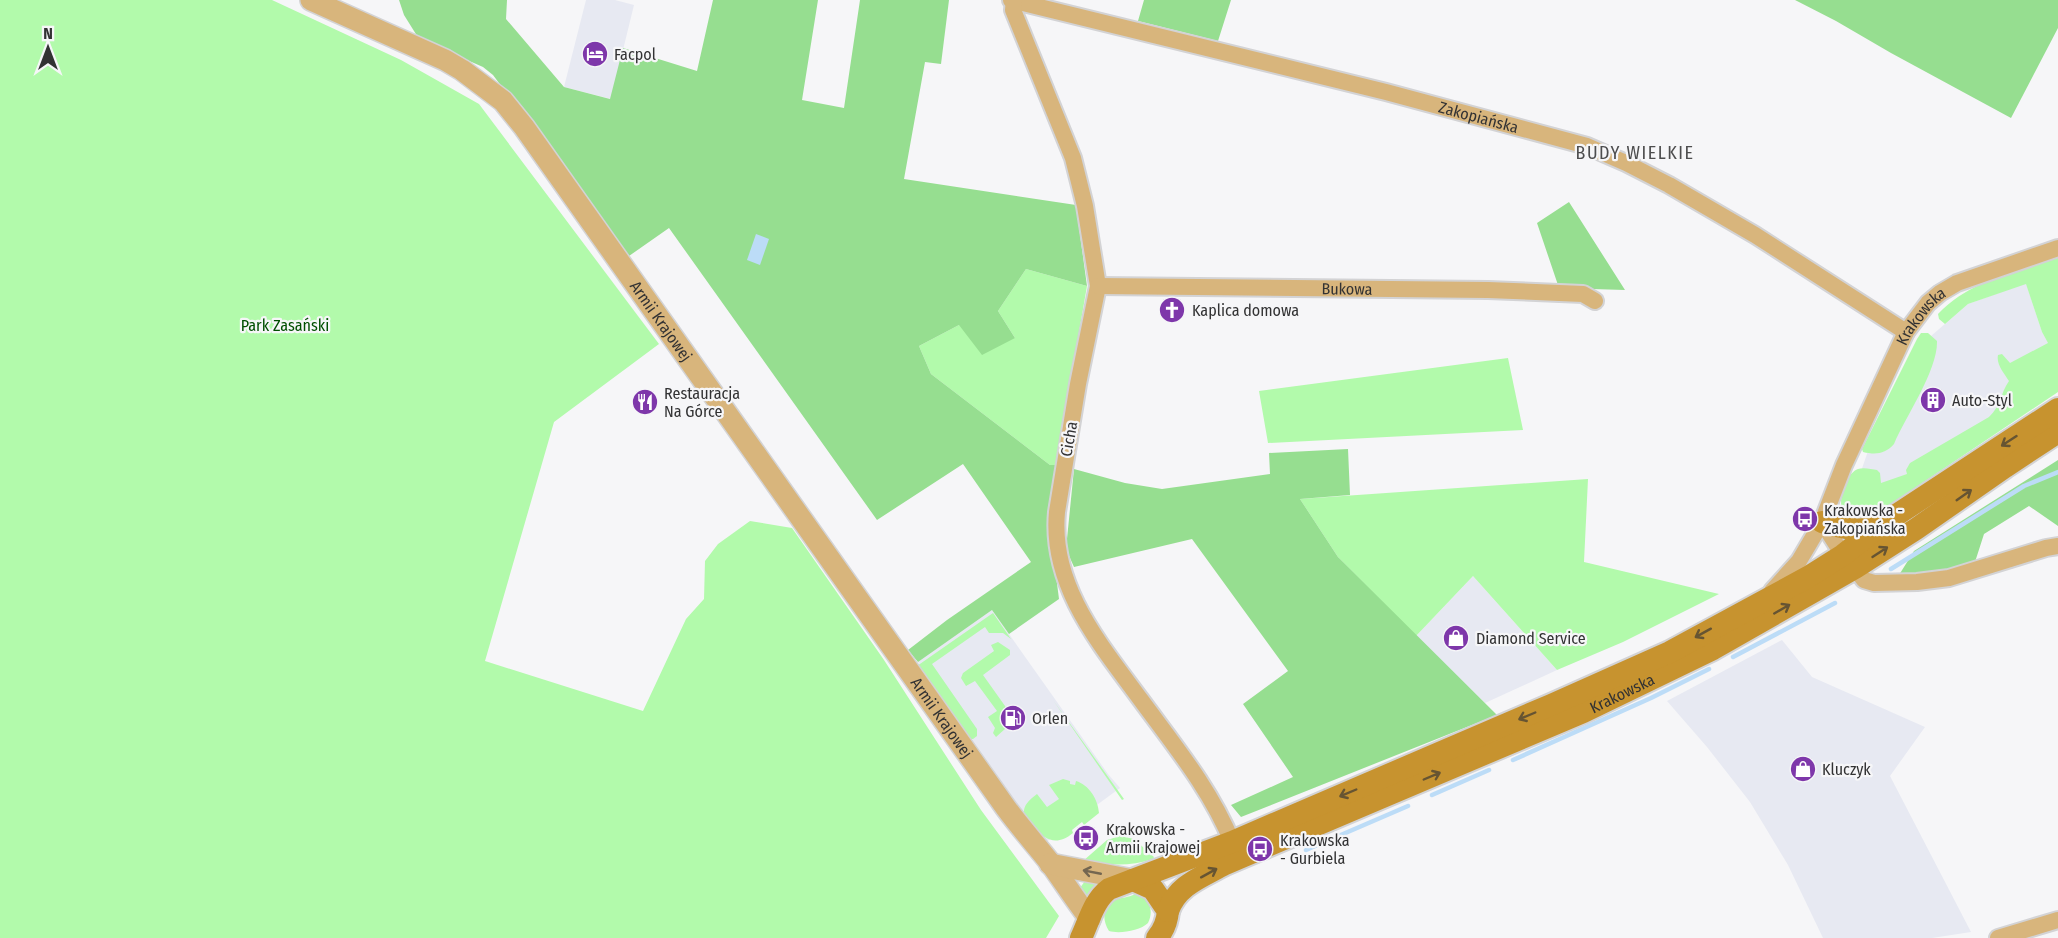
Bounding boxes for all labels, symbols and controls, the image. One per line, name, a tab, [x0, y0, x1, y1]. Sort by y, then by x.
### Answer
north arrow	[18, 18, 78, 78]
text: N	[43, 24, 53, 43]
hotel icon: Facpol	[580, 39, 610, 69]
place label: Facpol	[614, 45, 656, 64]
street label: Zakopiańska	[1437, 97, 1521, 137]
district label: BUDY WIELKIE	[1576, 142, 1694, 164]
street label: Armii Krajowej	[626, 277, 696, 365]
street label: Bukowa	[1321, 279, 1373, 298]
street label: Krakowska	[1892, 283, 1949, 348]
church icon: Kaplica domowa	[1157, 295, 1187, 325]
place label: Kaplica domowa	[1192, 301, 1299, 320]
park label: Park Zasański	[241, 316, 329, 335]
place label: Restauracja Na Górce	[664, 384, 740, 421]
building icon: Auto-Styl	[1918, 385, 1948, 415]
restaurant icon: Restauracja Na Górce	[630, 387, 660, 417]
place label: Auto-Styl	[1952, 391, 2012, 410]
street label: Cicha	[1057, 420, 1081, 458]
one-way arrow	[2000, 435, 2017, 448]
one-way arrow	[1955, 489, 1971, 501]
place label: Krakowska - Zakopiańska	[1824, 501, 1906, 538]
bus stop icon: Krakowska - Zakopiańska	[1790, 504, 1820, 534]
one-way arrow	[1871, 546, 1888, 558]
one-way arrow	[1773, 603, 1790, 615]
shop icon: Diamond Service	[1441, 623, 1471, 653]
one-way arrow	[1695, 628, 1713, 639]
place label: Diamond Service	[1476, 629, 1586, 648]
street label: Krakowska	[1586, 669, 1657, 717]
street label: Armii Krajowej	[907, 674, 977, 762]
fuel station icon: Orlen	[998, 703, 1028, 733]
place label: Orlen	[1032, 709, 1068, 728]
one-way arrow	[1518, 711, 1536, 722]
shop icon: Kluczyk	[1788, 754, 1818, 784]
place label: Kluczyk	[1822, 760, 1871, 779]
one-way arrow	[1423, 770, 1441, 781]
one-way arrow	[1339, 788, 1357, 799]
place label: Krakowska - Armii Krajowej	[1106, 820, 1200, 857]
bus stop icon: Krakowska - Armii Krajowej	[1071, 823, 1101, 853]
place label: Krakowska - Gurbiela	[1280, 831, 1350, 868]
bus stop icon: Krakowska - Gurbiela	[1245, 834, 1275, 864]
one-way arrow	[1082, 866, 1102, 877]
one-way arrow	[1200, 867, 1217, 879]

